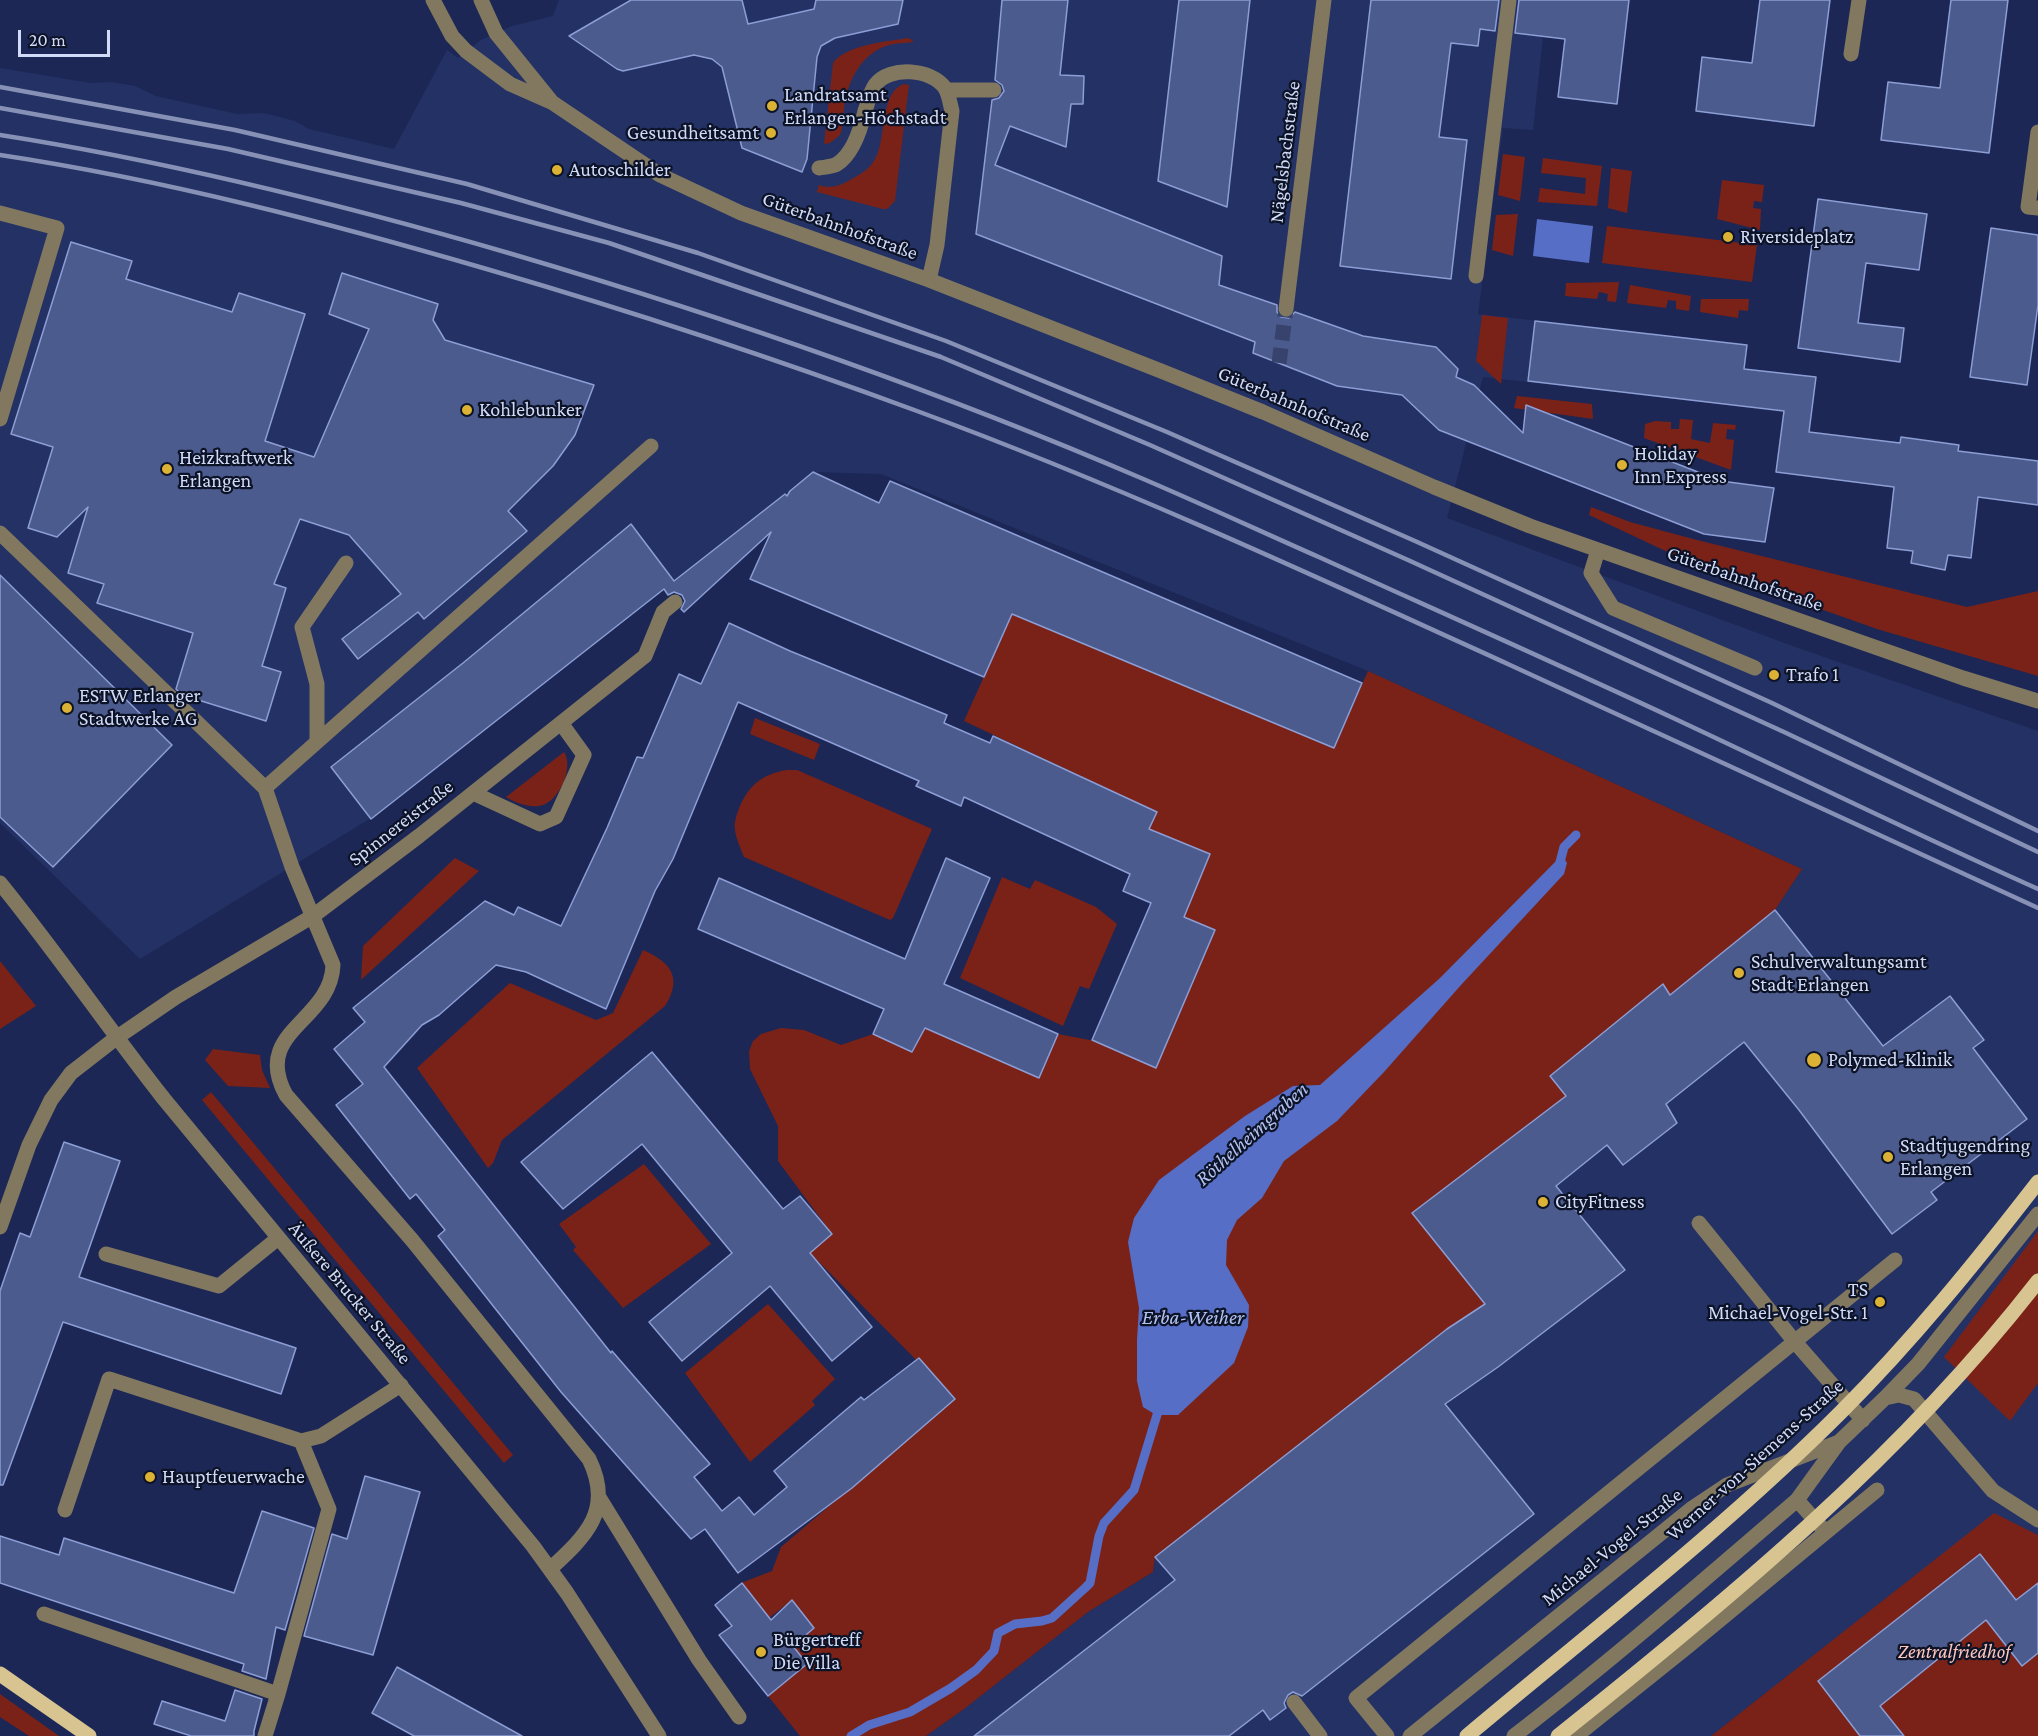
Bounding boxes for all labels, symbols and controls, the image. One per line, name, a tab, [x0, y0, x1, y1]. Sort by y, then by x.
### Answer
scale bar	[21, 18, 112, 56]
text: 20 m	[29, 30, 66, 50]
street label: Nägelsbachstraße	[1264, 80, 1306, 224]
place label: Landratsamt Erlangen-Höchstadt	[784, 83, 946, 130]
marker: Landratsamt Erlangen-Höchstadt	[765, 99, 779, 113]
place label: Gesundheitsamt	[627, 121, 759, 145]
marker: Gesundheitsamt	[764, 126, 778, 140]
place label: Autoschilder	[569, 158, 671, 182]
marker: Autoschilder	[550, 163, 564, 177]
street label: Güterbahnhofstraße	[759, 187, 921, 265]
place label: Riversideplatz	[1740, 225, 1854, 249]
marker: Riversideplatz	[1721, 230, 1735, 244]
street label: Güterbahnhofstraße	[1214, 361, 1374, 447]
place label: Kohlebunker	[479, 398, 582, 422]
marker: Kohlebunker	[460, 403, 474, 417]
place label: Holiday Inn Express	[1634, 442, 1727, 489]
place label: Heizkraftwerk Erlangen	[179, 446, 292, 493]
marker: Holiday Inn Express	[1615, 458, 1629, 472]
marker: Heizkraftwerk Erlangen	[160, 462, 174, 476]
street label: Güterbahnhofstraße	[1664, 541, 1826, 617]
place label: Trafo 1	[1786, 663, 1839, 687]
marker: Trafo 1	[1767, 668, 1781, 682]
place label: ESTW Erlanger Stadtwerke AG	[79, 684, 201, 731]
marker: ESTW Erlanger Stadtwerke AG	[60, 701, 74, 715]
street label: Spinnereistraße	[344, 775, 458, 871]
place label: Schulverwaltungsamt Stadt Erlangen	[1751, 950, 1927, 997]
marker: Schulverwaltungsamt Stadt Erlangen	[1732, 966, 1746, 980]
place label: Polymed-Klinik	[1828, 1048, 1952, 1072]
marker: Polymed-Klinik	[1805, 1051, 1823, 1069]
water label: Röthelheimgraben	[1190, 1077, 1314, 1191]
place label: Stadtjugendring Erlangen	[1900, 1134, 2030, 1181]
marker: Stadtjugendring Erlangen	[1881, 1150, 1895, 1164]
place label: CityFitness	[1555, 1190, 1645, 1214]
marker: CityFitness	[1536, 1195, 1550, 1209]
street label: Äußere Brucker Straße	[283, 1217, 417, 1369]
place label: TS Michael-Vogel-Str. 1	[1708, 1278, 1868, 1325]
marker: TS Michael-Vogel-Str. 1	[1873, 1295, 1887, 1309]
water label: Erba-Weiher	[1142, 1305, 1244, 1331]
street label: Werner-von-Siemens-Straße	[1661, 1374, 1849, 1546]
place label: Hauptfeuerwache	[162, 1465, 305, 1489]
marker: Hauptfeuerwache	[143, 1470, 157, 1484]
street label: Michael-Vogel-Straße	[1537, 1483, 1687, 1611]
place label: Bürgertreff Die Villa	[773, 1628, 861, 1675]
park label: Zentralfriedhof	[1898, 1640, 2010, 1664]
marker: Bürgertreff Die Villa	[754, 1645, 768, 1659]

